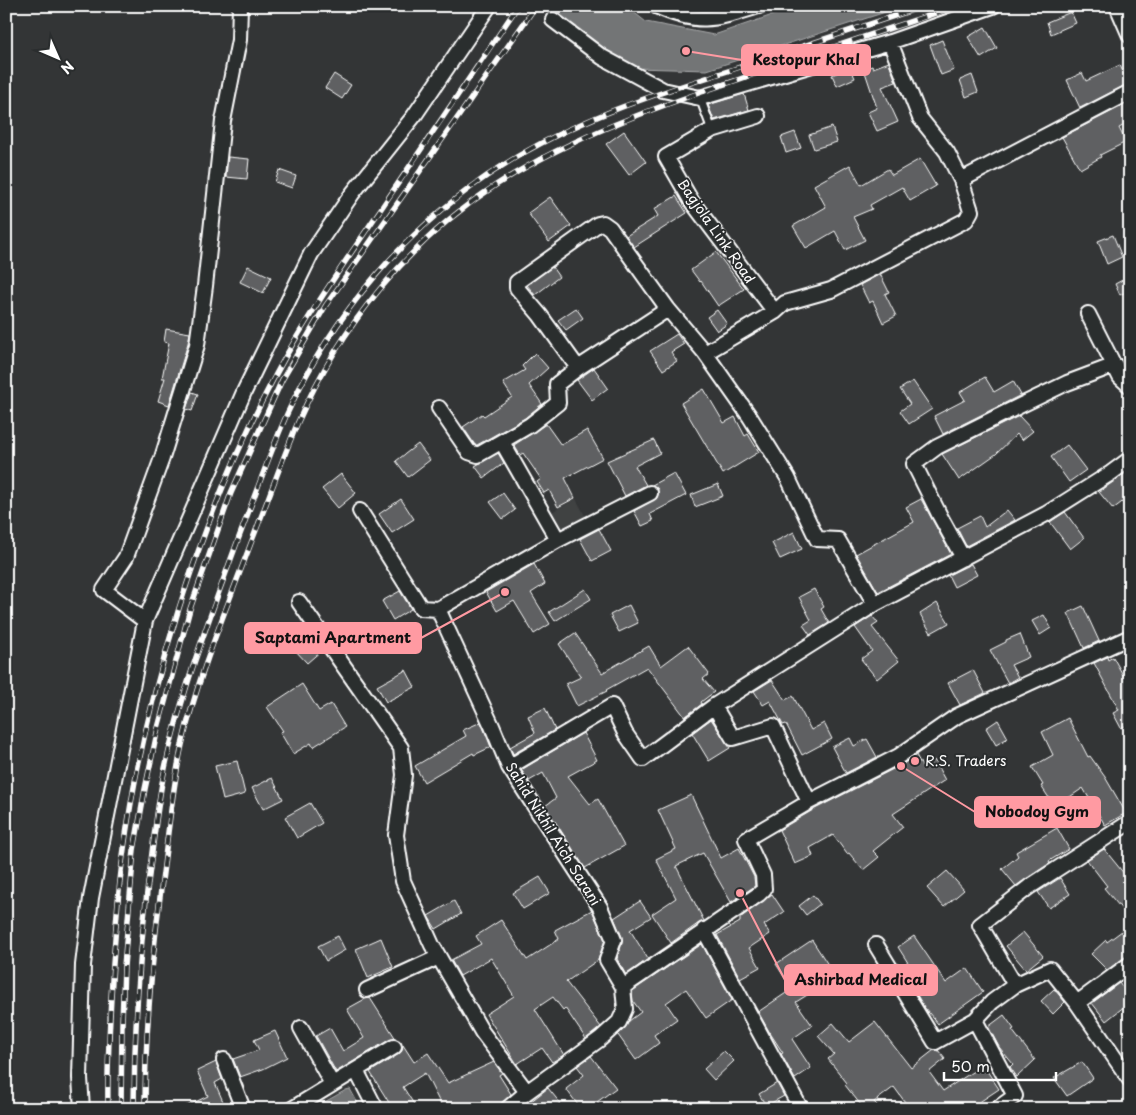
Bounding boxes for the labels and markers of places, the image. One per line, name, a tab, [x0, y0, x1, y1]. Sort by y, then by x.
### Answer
callout: Kestopur Khal	[742, 45, 870, 75]
callout: Saptami Apartment	[245, 623, 421, 653]
place label: R.S. Traders	[925, 750, 1006, 771]
marker: R.S. Traders	[909, 755, 921, 767]
callout: Nobodoy Gym	[975, 797, 1100, 827]
callout: Ashirbad Medical	[785, 965, 937, 995]

